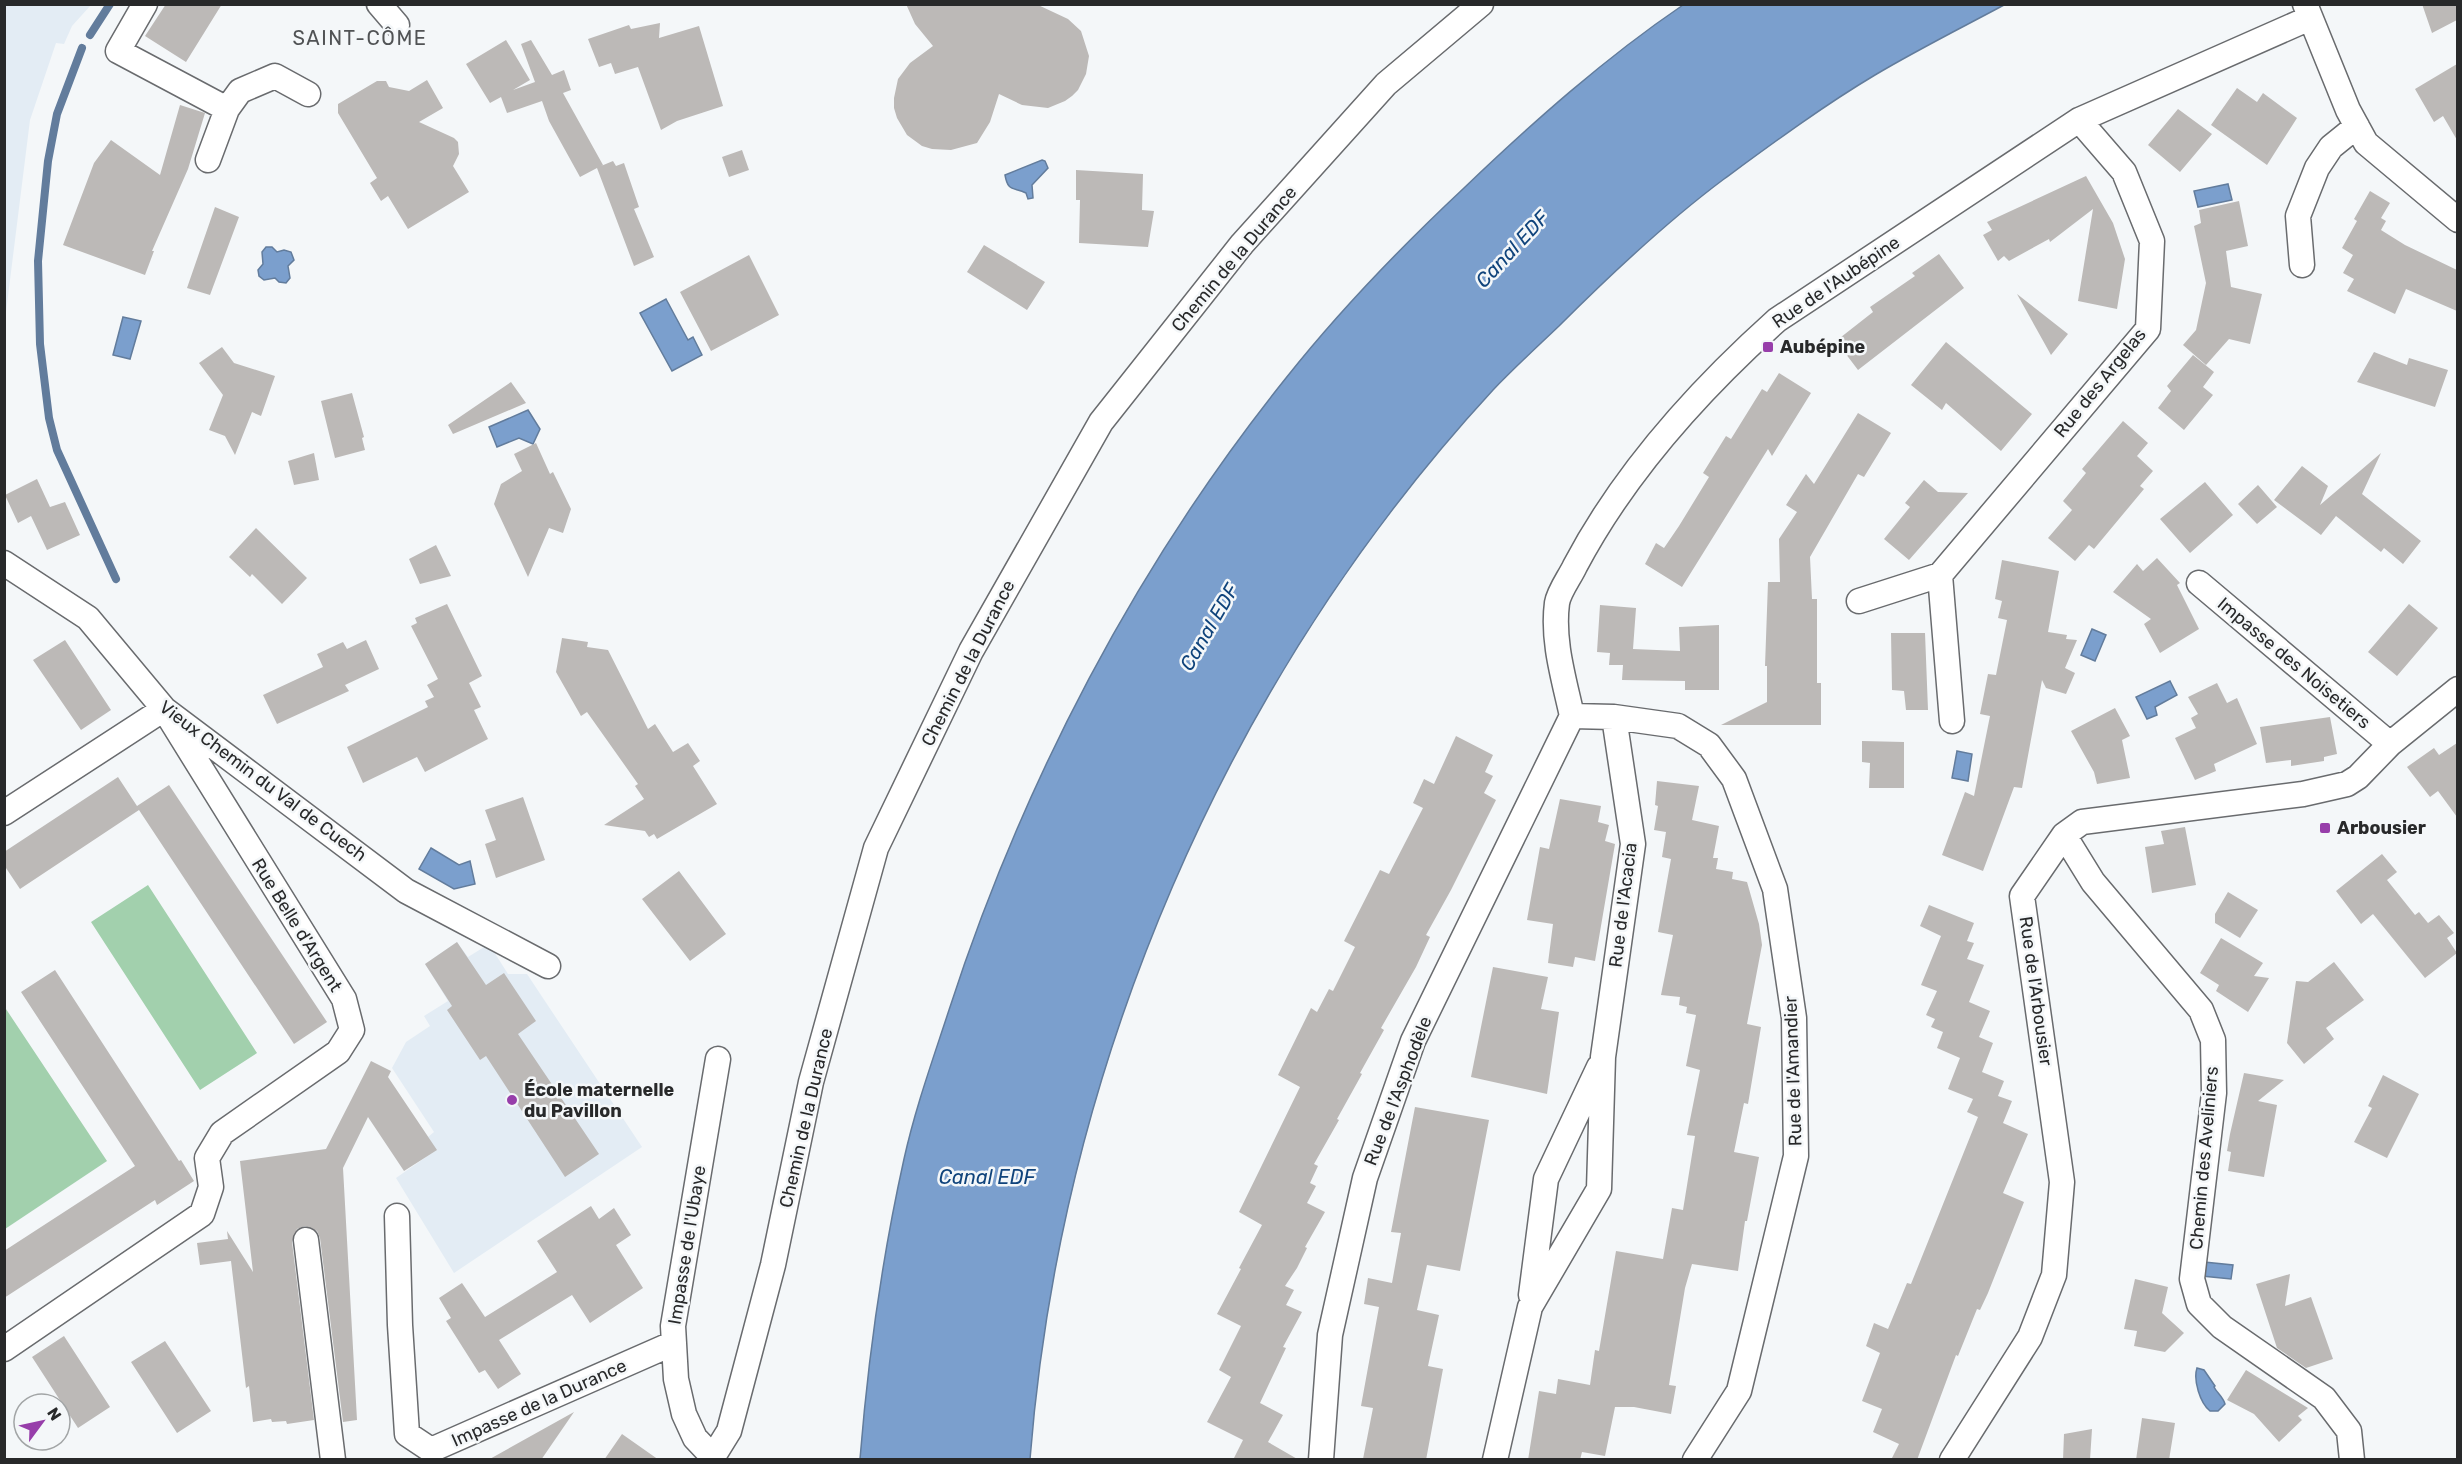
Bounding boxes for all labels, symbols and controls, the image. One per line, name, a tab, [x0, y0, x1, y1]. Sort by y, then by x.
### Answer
district label: SAINT-CÔME	[293, 26, 427, 50]
street label: Chemin de la Durance	[1167, 182, 1301, 336]
water label: Canal EDF	[1470, 205, 1554, 292]
street label: Rue de l'Aubépine	[1768, 231, 1904, 333]
street label: Rue des Argelas	[2049, 324, 2151, 442]
place label: Aubépine	[1780, 336, 1865, 358]
marker: Aubépine	[1761, 340, 1775, 354]
street label: Chemin de la Durance	[917, 576, 1019, 750]
water label: Canal EDF	[1175, 578, 1244, 675]
street label: Impasse des Noisetiers	[2213, 593, 2375, 733]
street label: Vieux Chemin du Val de Cuech	[155, 696, 371, 866]
place label: Arbousier	[2337, 817, 2426, 839]
marker: Arbousier	[2318, 821, 2332, 835]
street label: Rue de l'Acacia	[1604, 841, 1642, 969]
street label: Rue Belle d'Argent	[247, 854, 347, 996]
street label: Rue de l'Arbousier	[2015, 915, 2057, 1067]
street label: Rue de l'Amandier	[1779, 995, 1807, 1146]
street label: Rue de l'Asphodèle	[1359, 1013, 1437, 1169]
street label: Chemin de la Durance	[775, 1026, 837, 1210]
street label: Chemin des Aveliniers	[2185, 1065, 2223, 1251]
place label: École maternelle du Pavillon	[524, 1079, 675, 1122]
marker: École maternelle du Pavillon	[505, 1093, 519, 1107]
street label: Impasse de l'Ubaye	[664, 1164, 710, 1326]
water label: Canal EDF	[939, 1165, 1036, 1189]
street label: Impasse de la Durance	[448, 1354, 630, 1452]
north arrow	[12, 1392, 72, 1452]
text: N	[43, 1404, 65, 1424]

